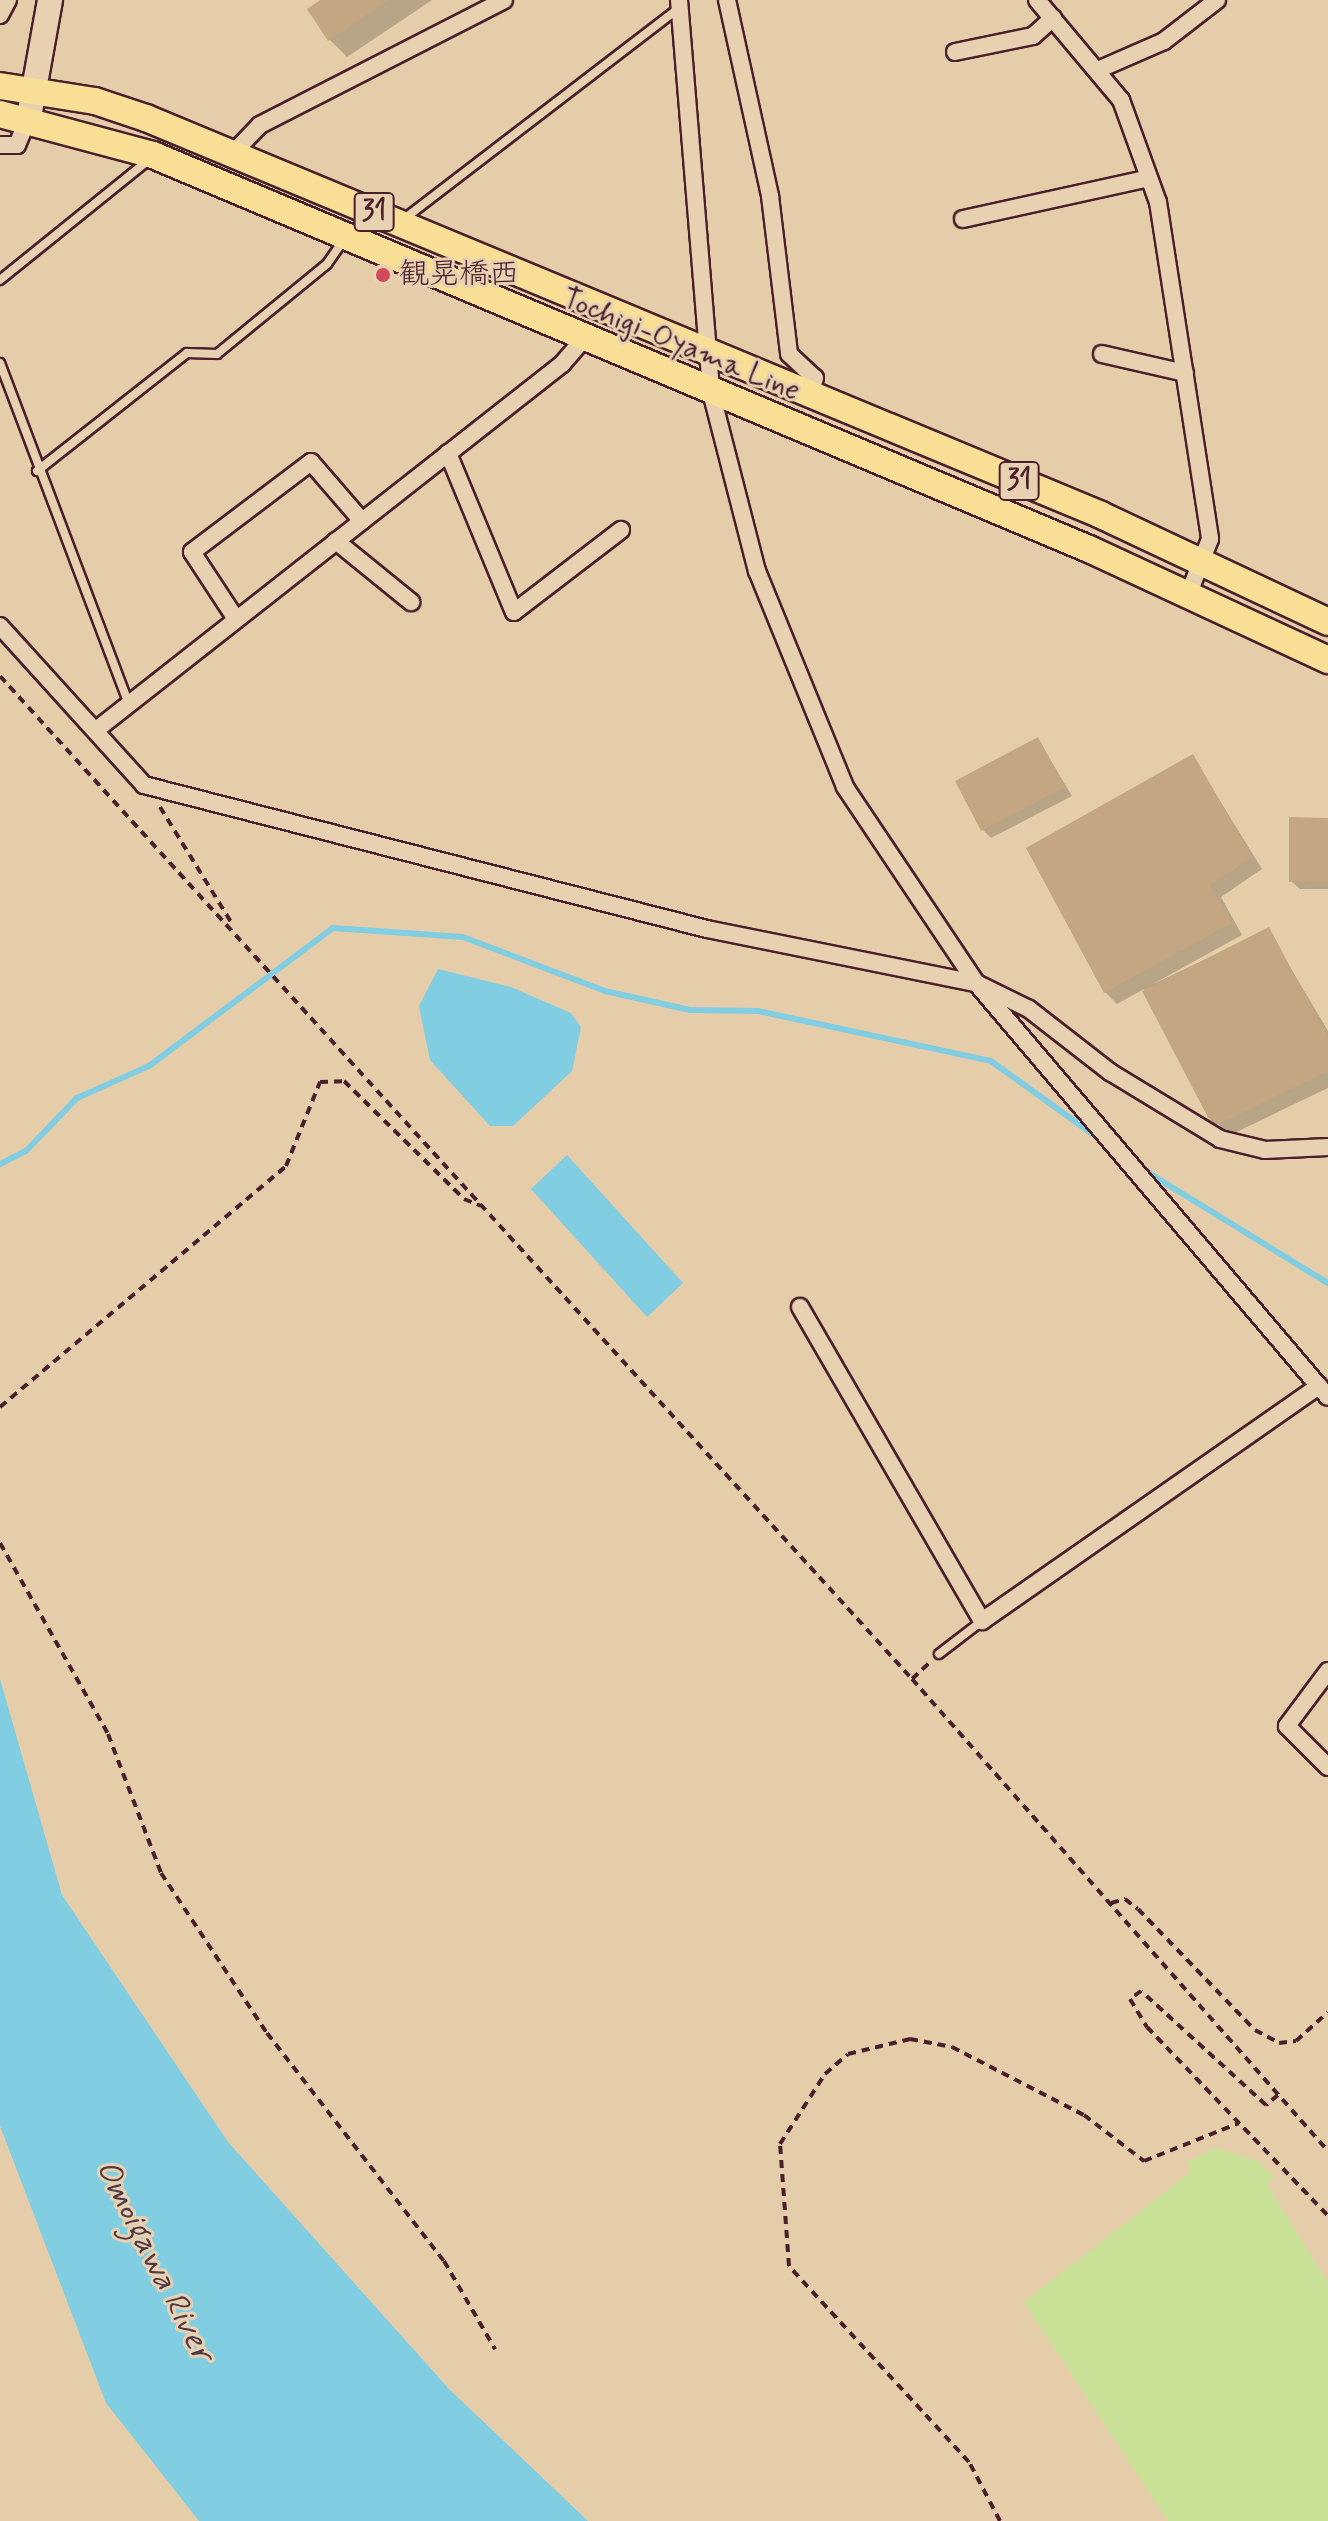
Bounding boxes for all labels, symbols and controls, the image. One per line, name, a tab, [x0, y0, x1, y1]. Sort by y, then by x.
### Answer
road number: 31	[352, 188, 396, 236]
place label: 観晃橋西	[399, 257, 519, 293]
marker: 観晃橋西	[374, 266, 392, 284]
street label: Tochigi-Oyama Line	[555, 280, 807, 410]
road number: 31	[997, 457, 1041, 505]
water label: Omoigawa River	[87, 2155, 221, 2367]

